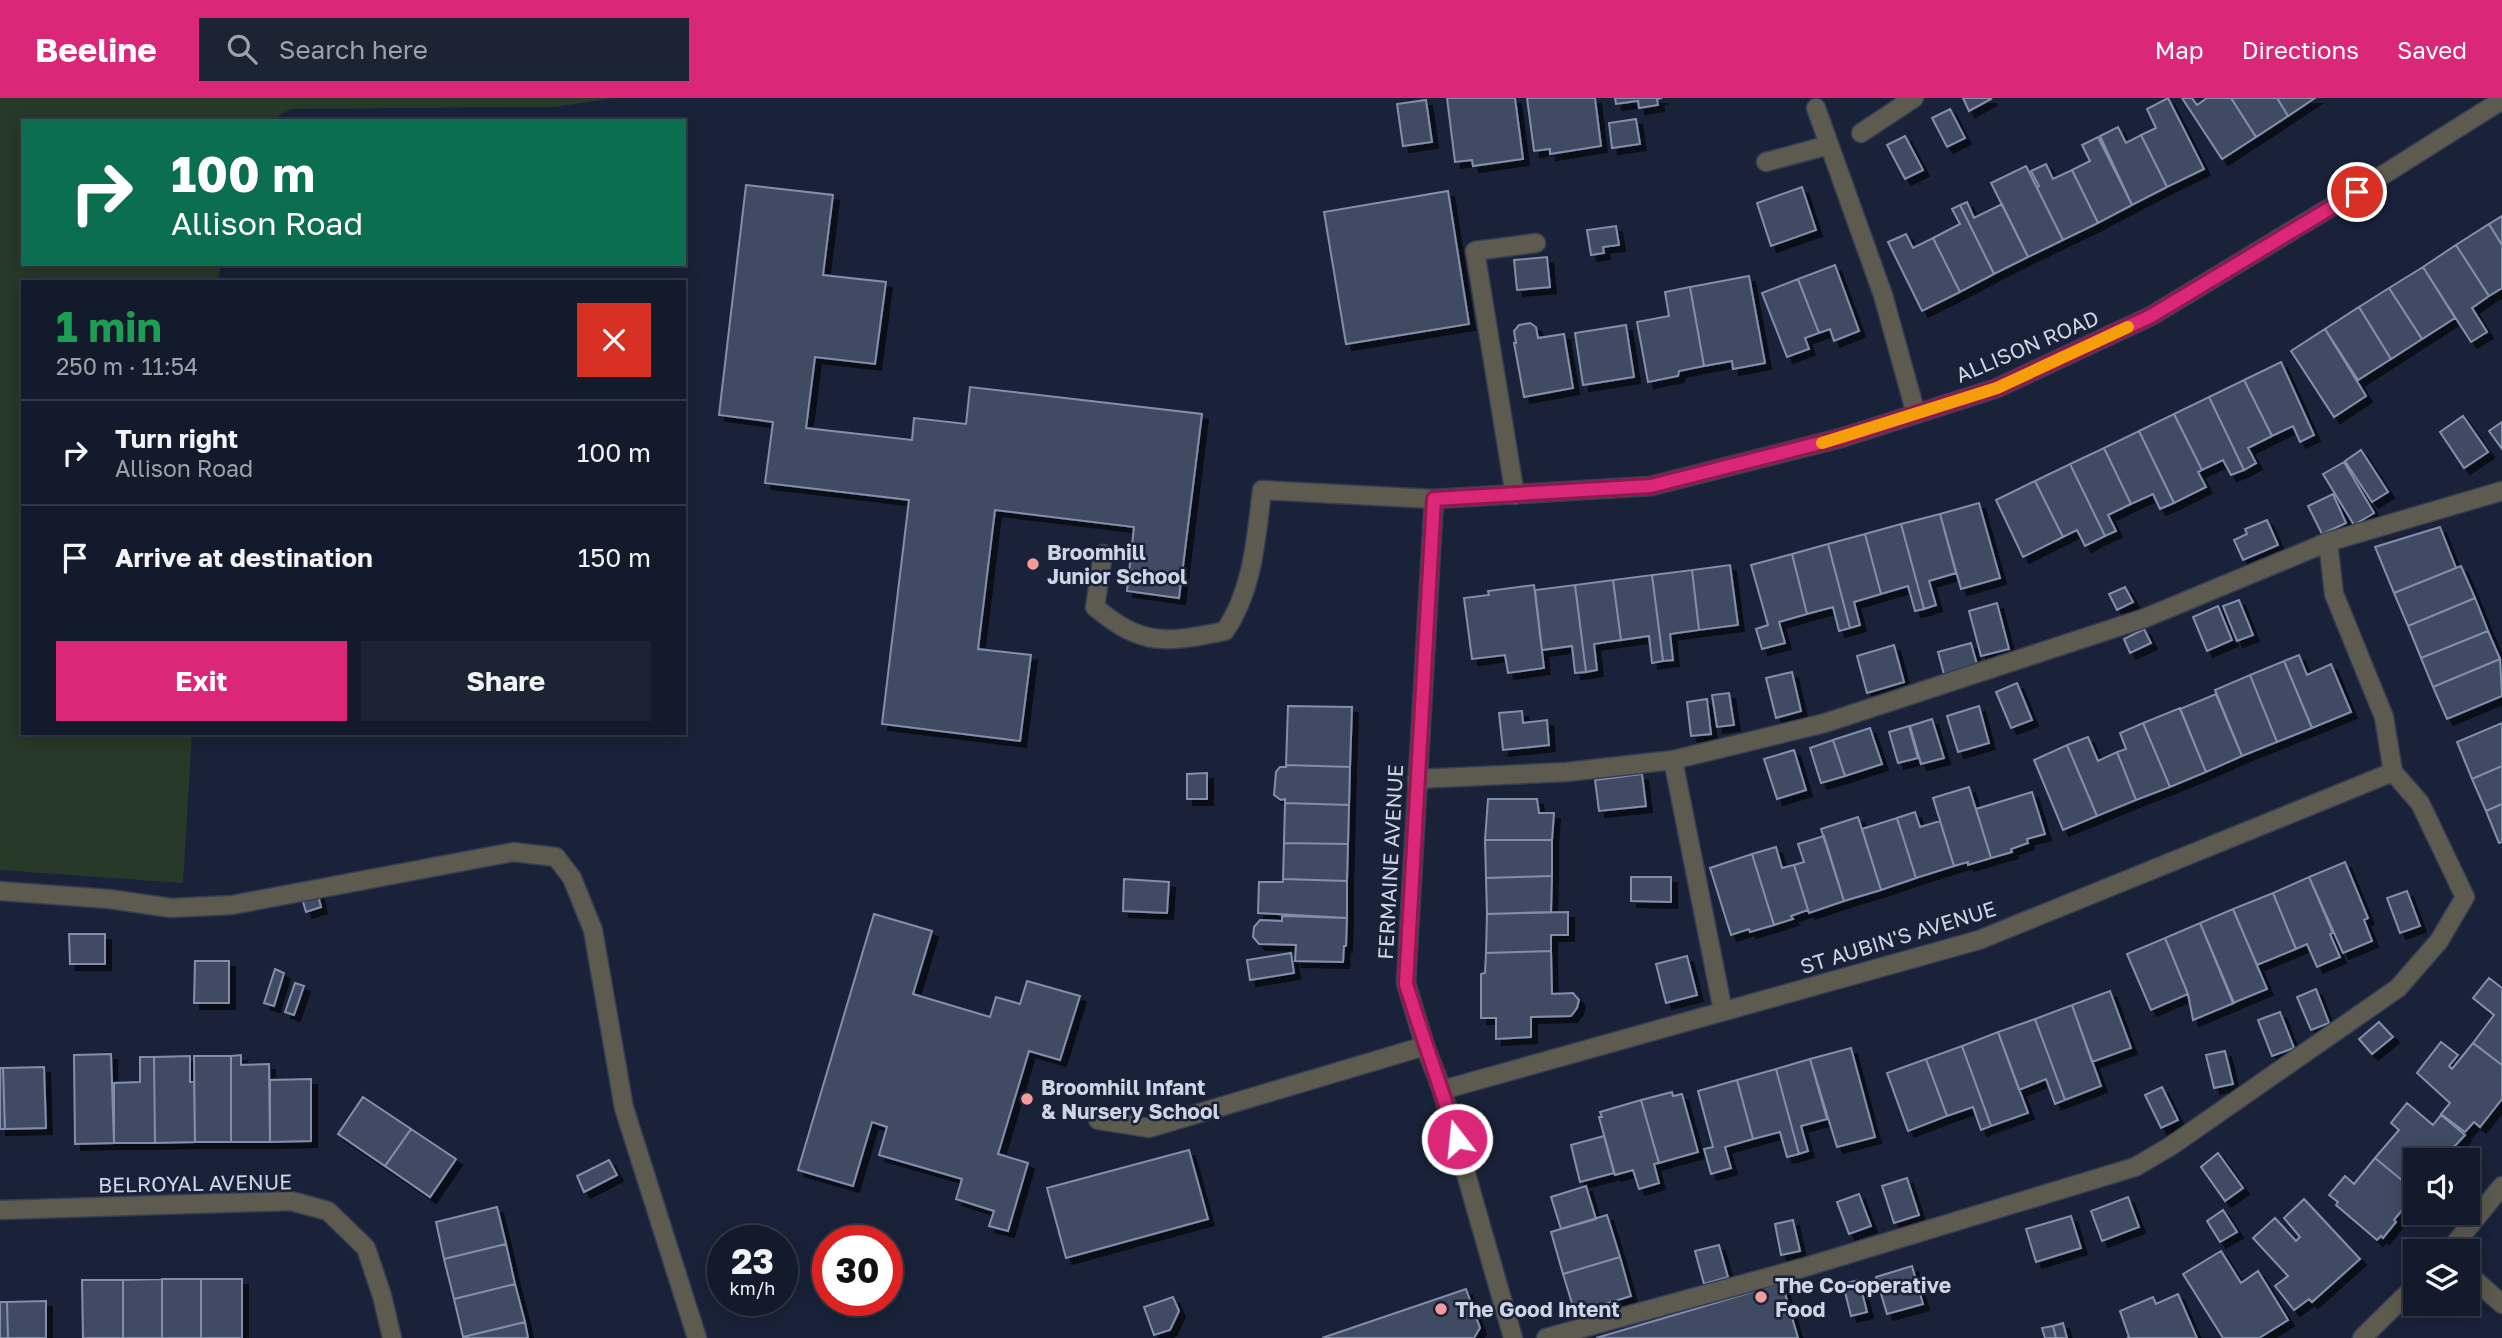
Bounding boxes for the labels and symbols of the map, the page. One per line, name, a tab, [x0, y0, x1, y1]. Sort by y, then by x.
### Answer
pin	[2327, 162, 2387, 222]
street label: ALLISON ROAD	[1952, 304, 2102, 388]
place label: Broomhill Junior School	[1047, 539, 1187, 589]
marker: Broomhill Junior School	[1025, 556, 1041, 572]
street label: FERMAINE AVENUE	[1372, 764, 1408, 960]
street label: ST AUBIN'S AVENUE	[1797, 895, 1999, 979]
place label: Broomhill Infant & Nursery School	[1041, 1074, 1220, 1124]
marker: Broomhill Infant & Nursery School	[1019, 1091, 1035, 1107]
position arrow	[1420, 1102, 1494, 1176]
street label: BELROYAL AVENUE	[98, 1168, 292, 1198]
speed limit sign: 30	[812, 1225, 903, 1316]
place label: The Co-operative Food	[1775, 1272, 1951, 1322]
marker: The Co-operative Food	[1753, 1289, 1769, 1305]
place label: The Good Intent	[1455, 1296, 1620, 1322]
marker: The Good Intent	[1433, 1301, 1449, 1317]

